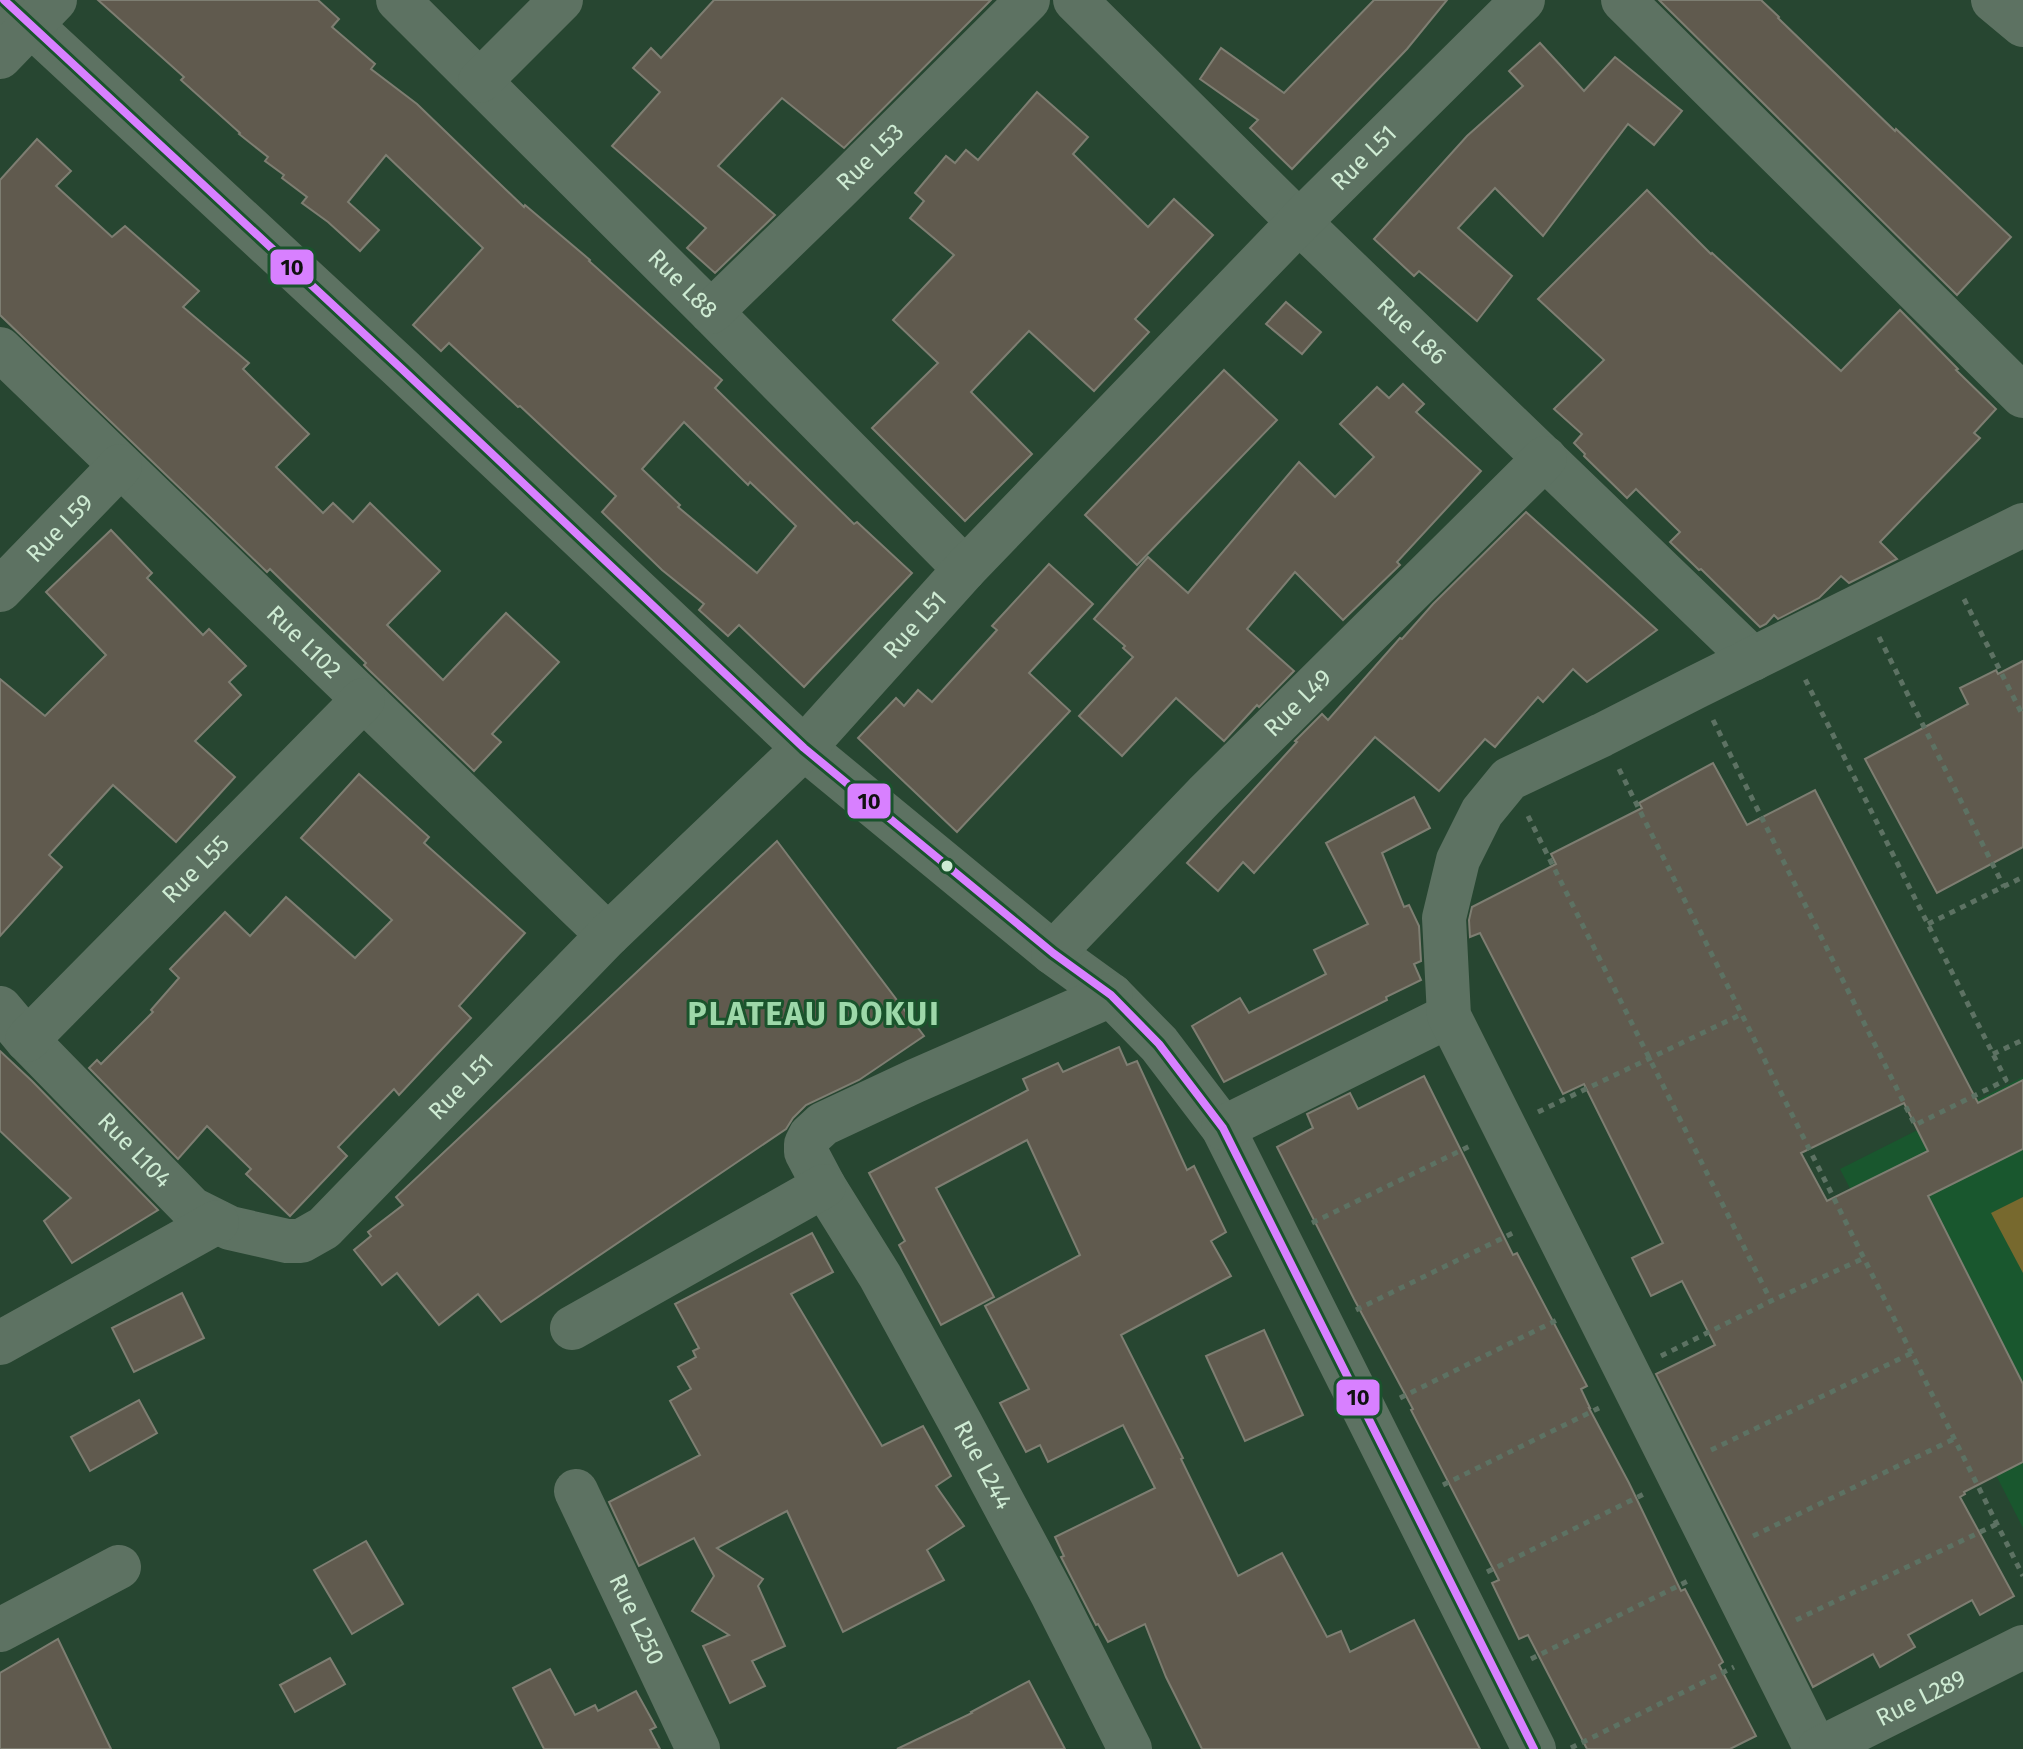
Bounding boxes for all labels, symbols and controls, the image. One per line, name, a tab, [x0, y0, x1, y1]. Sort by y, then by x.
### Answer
street label: Rue L53	[831, 118, 910, 197]
street label: Rue L51	[1325, 119, 1402, 196]
street label: Rue L88	[642, 243, 723, 324]
line badge: 10	[269, 248, 315, 286]
text: 10	[280, 254, 304, 281]
street label: Rue L86	[1371, 291, 1452, 370]
street label: Rue L59	[21, 488, 99, 568]
street label: Rue L51	[877, 585, 952, 664]
street label: Rue L102	[261, 600, 347, 684]
street label: Rue L49	[1258, 663, 1337, 742]
line badge: 10	[846, 782, 892, 820]
text: 10	[857, 788, 881, 815]
street label: Rue L55	[156, 830, 235, 909]
unlabelled marker	[939, 858, 955, 874]
district label: PLATEAU DOKUI	[687, 995, 941, 1033]
street label: Rue L51	[423, 1048, 499, 1126]
street label: Rue L104	[92, 1107, 178, 1194]
line badge: 10	[1335, 1378, 1381, 1417]
text: 10	[1346, 1384, 1370, 1411]
street label: Rue L244	[948, 1416, 1018, 1514]
street label: Rue L250	[603, 1570, 670, 1669]
street label: Rue L289	[1871, 1664, 1971, 1732]

